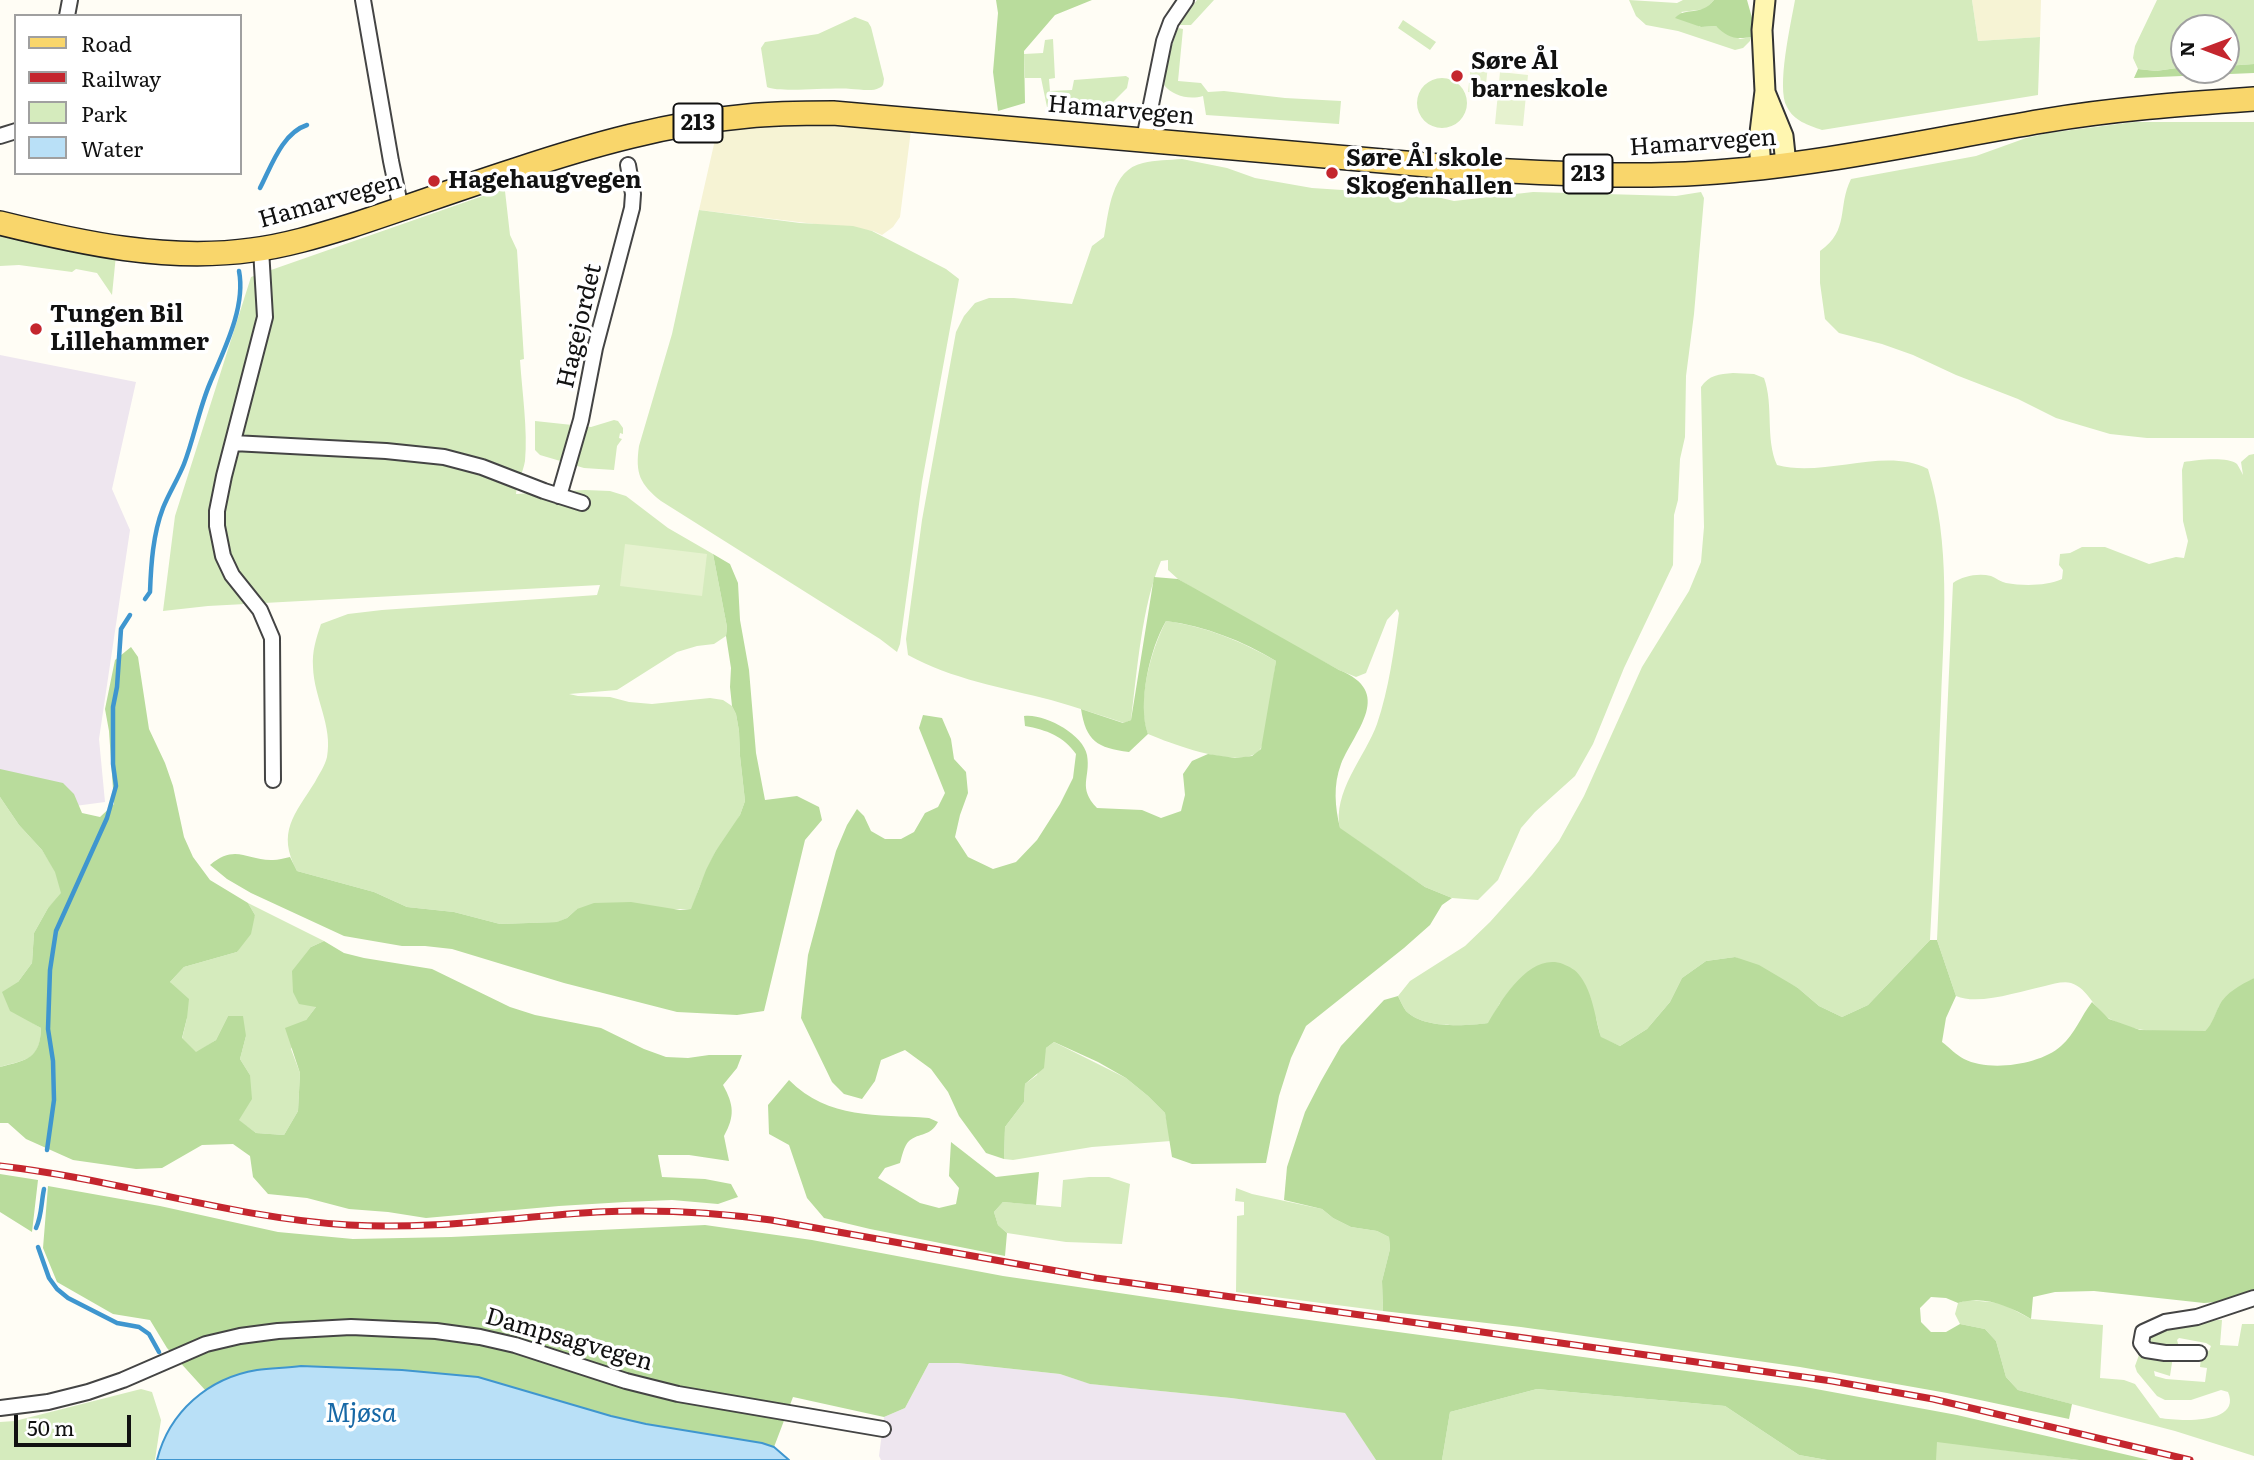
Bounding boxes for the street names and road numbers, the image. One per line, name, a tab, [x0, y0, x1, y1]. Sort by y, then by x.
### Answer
street label: Hamarvegen	[1046, 90, 1196, 132]
road number: 213	[674, 104, 722, 142]
street label: Hamarvegen	[1629, 123, 1777, 163]
road number: 213	[1564, 154, 1612, 194]
street label: Hamarvegen	[255, 167, 405, 235]
street label: Hagejordet	[552, 261, 608, 391]
street label: Dampsagvegen	[482, 1302, 656, 1378]

